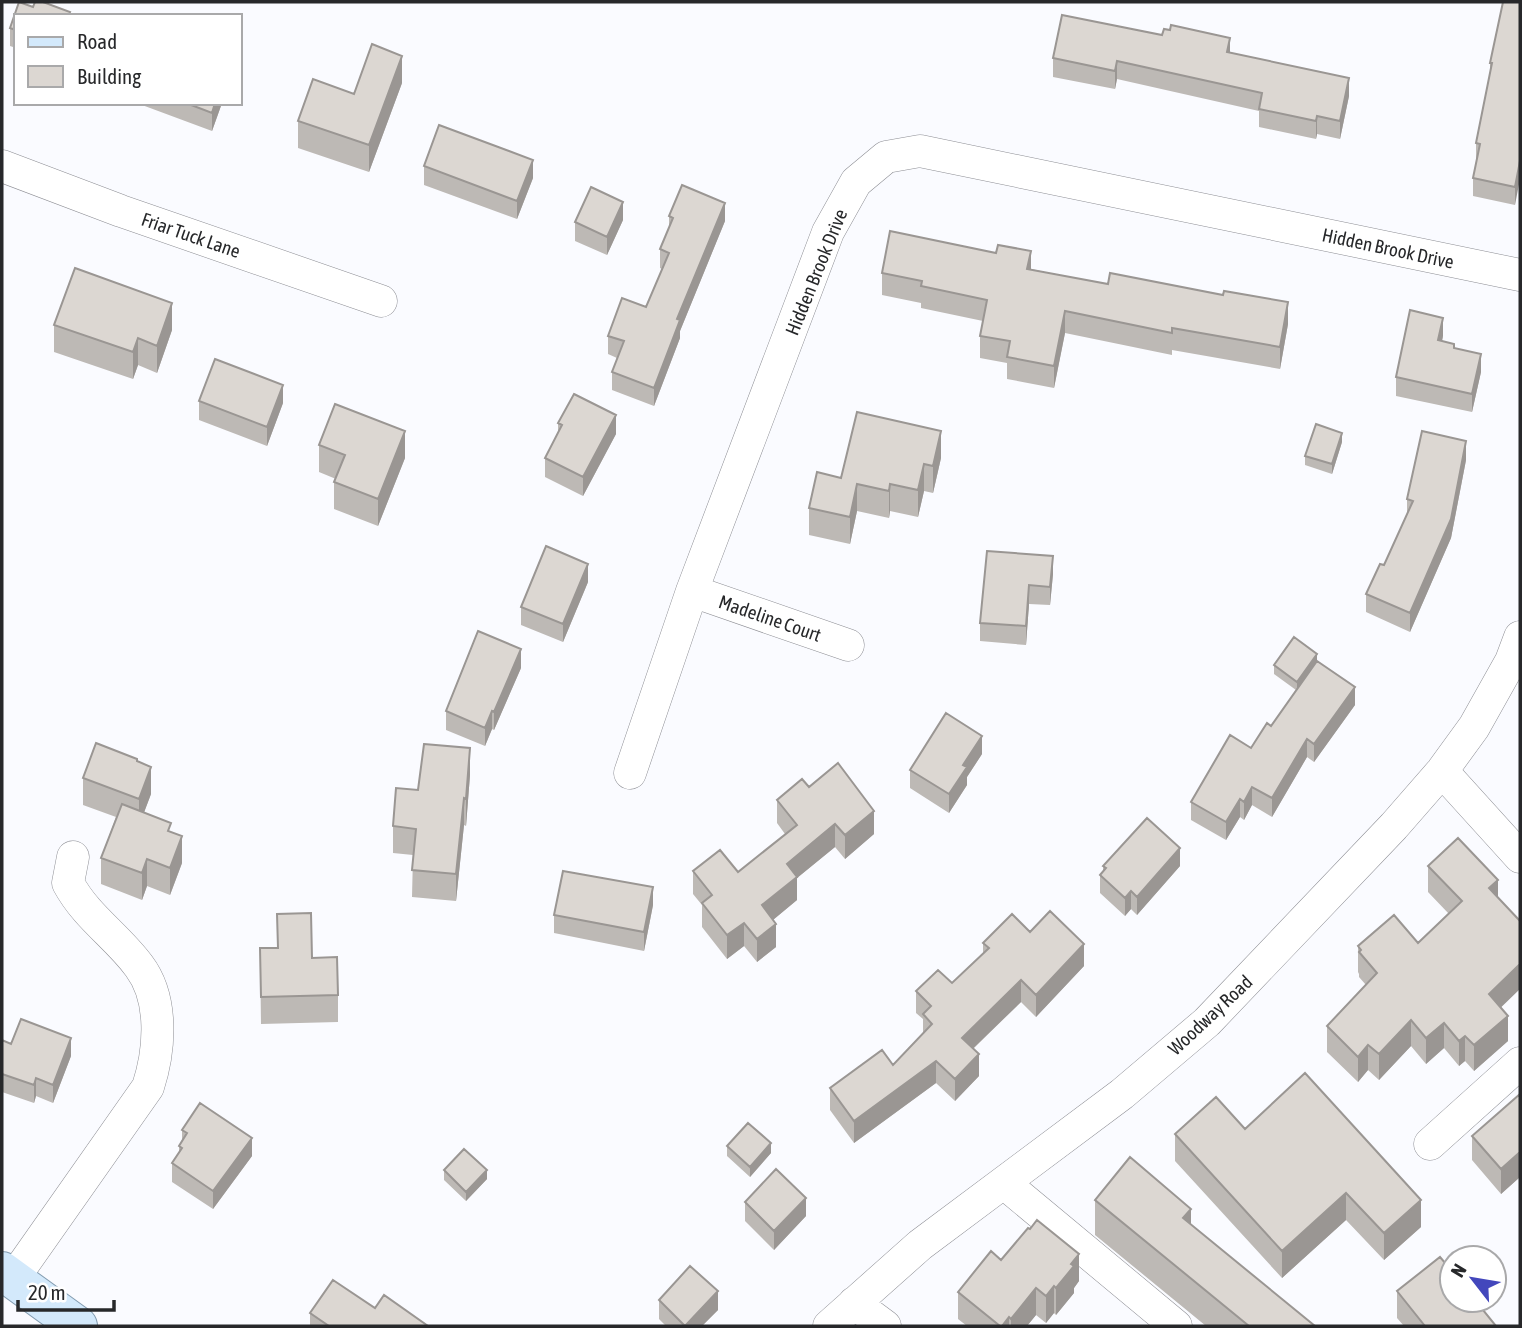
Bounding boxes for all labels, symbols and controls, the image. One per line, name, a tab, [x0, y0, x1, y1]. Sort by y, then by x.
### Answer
legend	[14, 14, 242, 105]
text: Road	[77, 29, 117, 53]
text: Building	[77, 64, 141, 88]
street label: Hidden Brook Drive	[781, 206, 851, 338]
street label: Friar Tuck Lane	[139, 208, 243, 262]
street label: Hidden Brook Drive	[1320, 223, 1456, 273]
street label: Madeline Court	[716, 590, 824, 646]
street label: Woodway Road	[1163, 971, 1257, 1059]
north arrow	[1438, 1244, 1508, 1314]
text: N	[1446, 1260, 1471, 1281]
scale bar	[18, 1268, 114, 1312]
text: 20 m	[28, 1280, 66, 1304]

